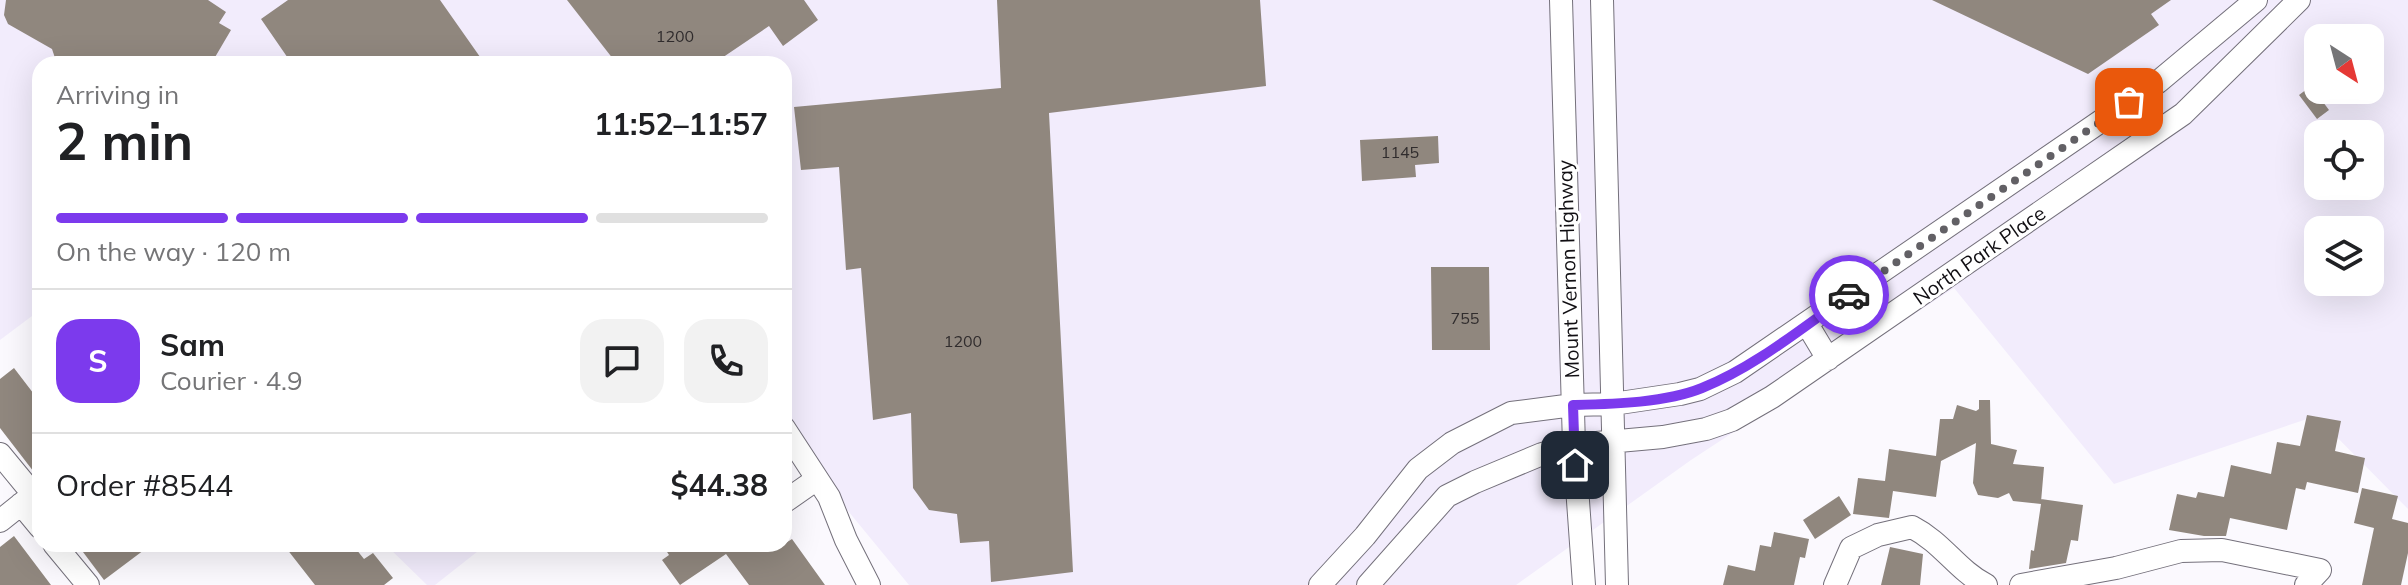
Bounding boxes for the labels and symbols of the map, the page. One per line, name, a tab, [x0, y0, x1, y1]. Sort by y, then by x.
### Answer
north arrow	[2304, 24, 2384, 104]
house number: 1200	[656, 26, 694, 46]
pin	[2095, 68, 2163, 136]
house number: 1145	[1381, 142, 1419, 162]
street label: Mount Vernon Highway	[1552, 159, 1584, 379]
street label: North Park Place	[1908, 200, 2050, 310]
courier	[1809, 255, 1889, 335]
house number: 755	[1451, 308, 1479, 328]
house number: 1200	[944, 331, 982, 351]
pin	[1541, 431, 1609, 499]

